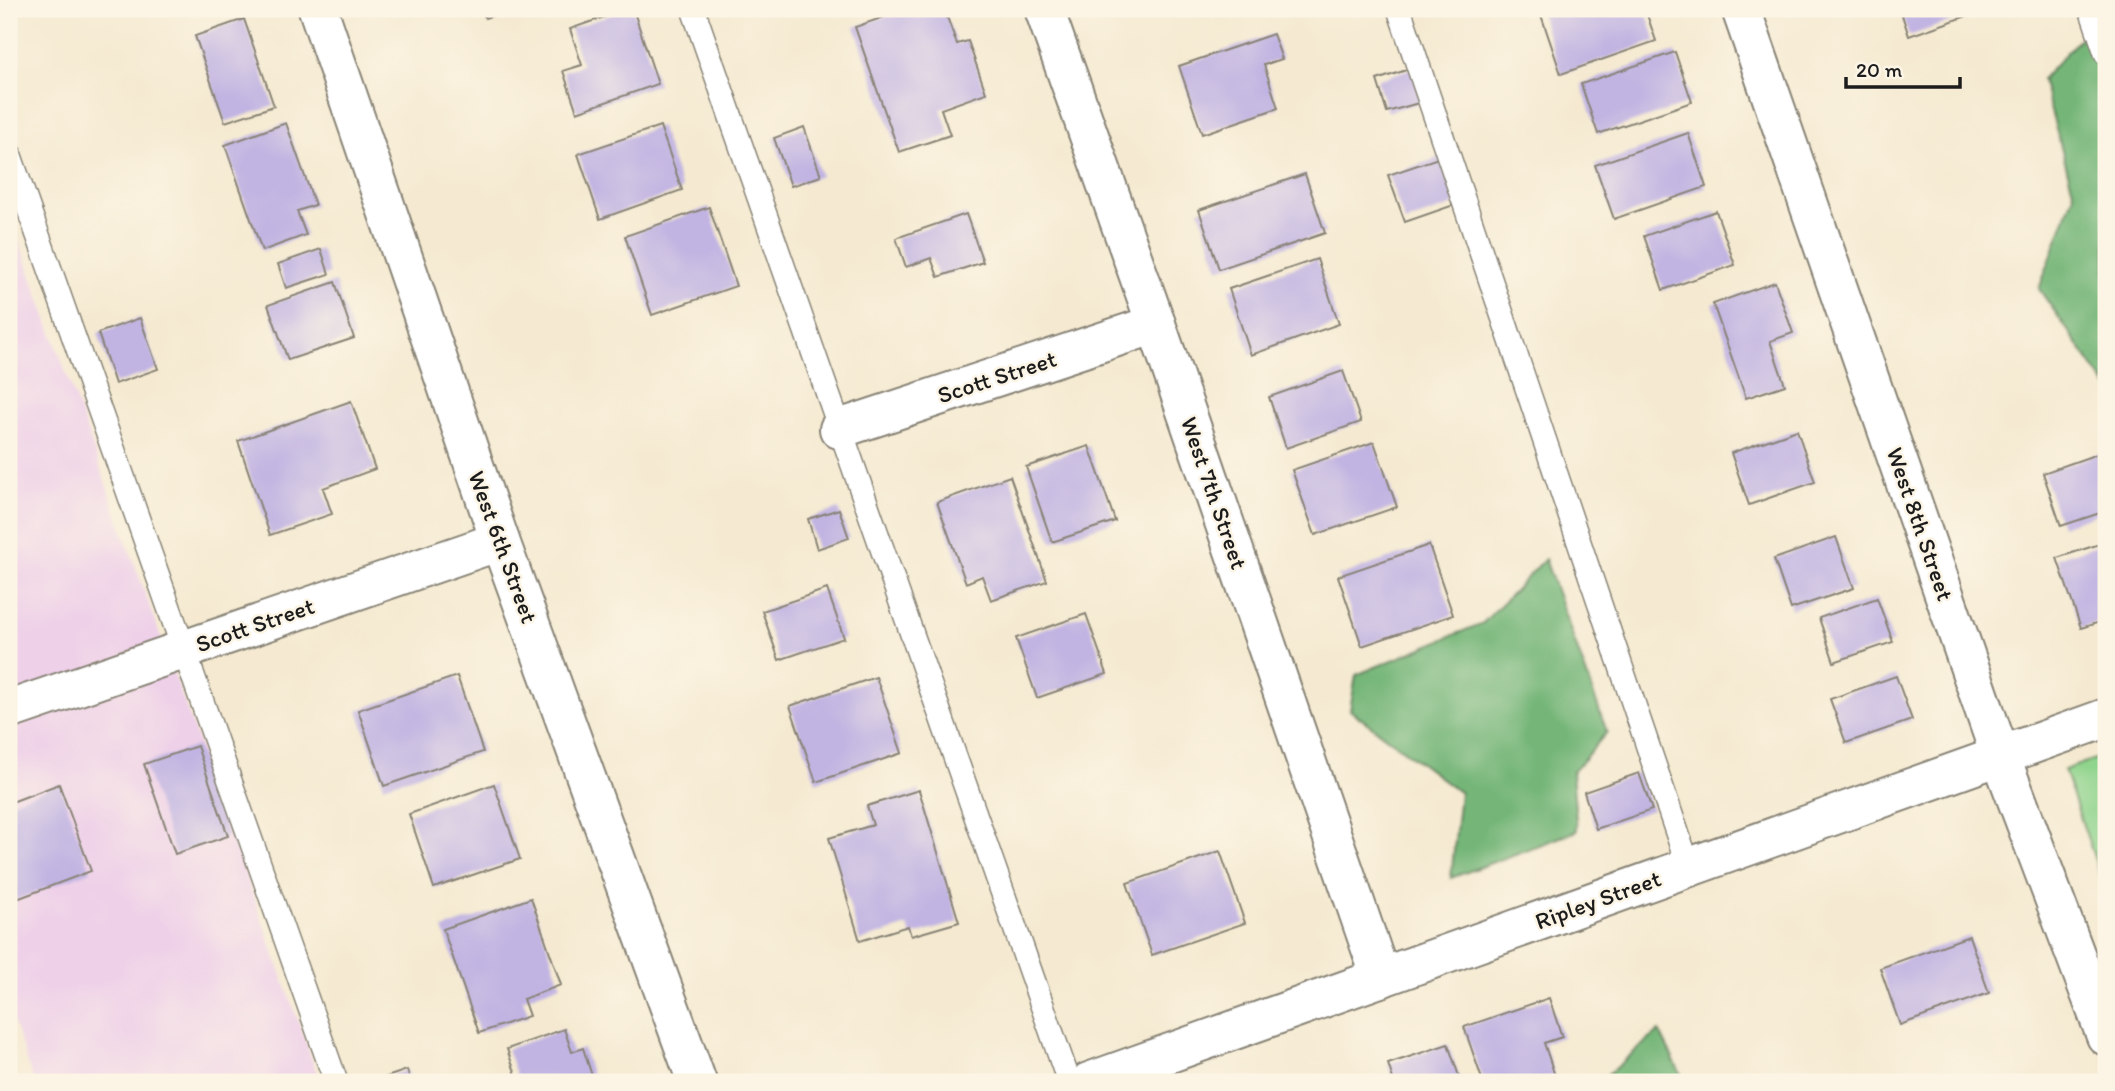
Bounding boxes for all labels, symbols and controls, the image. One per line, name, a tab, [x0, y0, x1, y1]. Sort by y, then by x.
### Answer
scale bar	[1846, 46, 1959, 90]
text: 20 m	[1856, 57, 1903, 82]
street label: Scott Street	[934, 344, 1060, 409]
street label: West 7th Street	[1175, 413, 1254, 573]
street label: West 8th Street	[1881, 443, 1960, 604]
street label: West 6th Street	[462, 467, 544, 627]
street label: Scott Street	[192, 591, 318, 658]
street label: Ripley Street	[1531, 863, 1665, 936]

